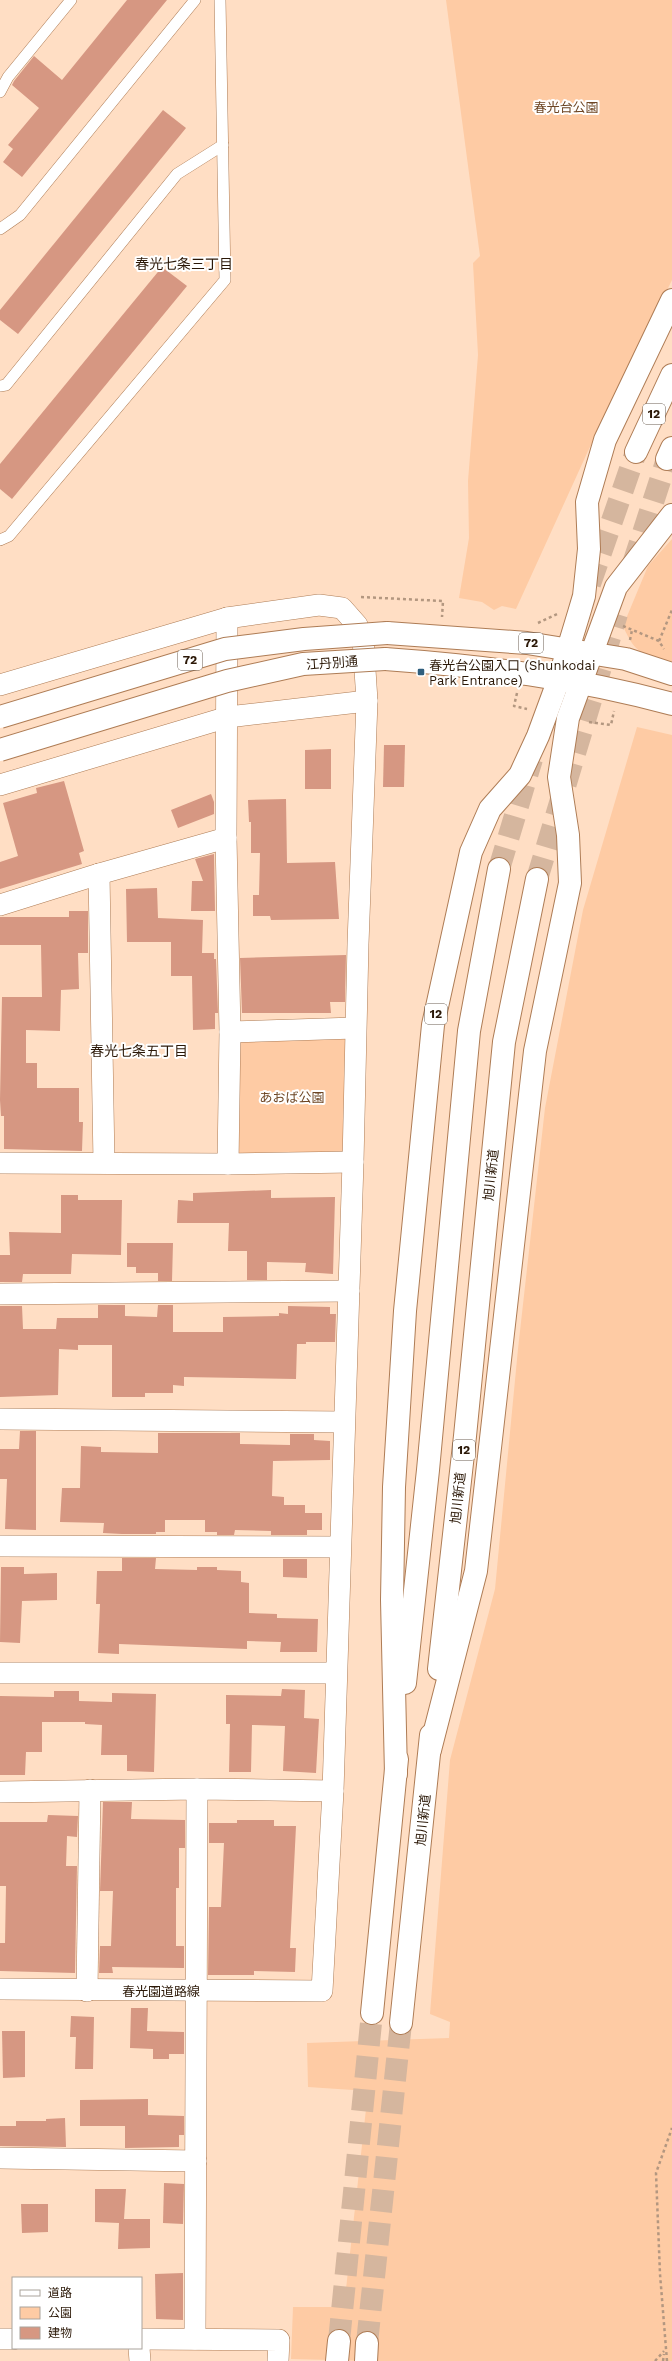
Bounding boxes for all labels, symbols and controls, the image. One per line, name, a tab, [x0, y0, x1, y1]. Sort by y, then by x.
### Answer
park label: 春光台公園	[533, 100, 599, 115]
district label: 春光七条三丁目	[135, 256, 233, 272]
road number: 12	[643, 404, 665, 424]
road number: 72	[519, 633, 543, 653]
road number: 72	[178, 650, 202, 670]
street label: 江丹別通	[306, 654, 358, 672]
place label: 春光台公園入口 (Shunkodai Park Entrance)	[429, 658, 595, 688]
marker: 春光台公園入口 (Shunkodai Park Entrance)	[416, 667, 426, 677]
road number: 12	[425, 1004, 447, 1024]
district label: 春光七条五丁目	[90, 1043, 188, 1059]
park label: あおば公園	[259, 1090, 325, 1105]
street label: 旭川新道	[481, 1148, 501, 1202]
road number: 12	[453, 1440, 475, 1460]
street label: 旭川新道	[448, 1471, 468, 1525]
street label: 旭川新道	[413, 1793, 433, 1847]
street label: 春光園道路線	[122, 1984, 200, 1999]
legend	[12, 2277, 142, 2349]
text: 道路	[48, 2286, 72, 2300]
text: 公園	[48, 2306, 72, 2320]
text: 建物	[48, 2326, 72, 2340]

